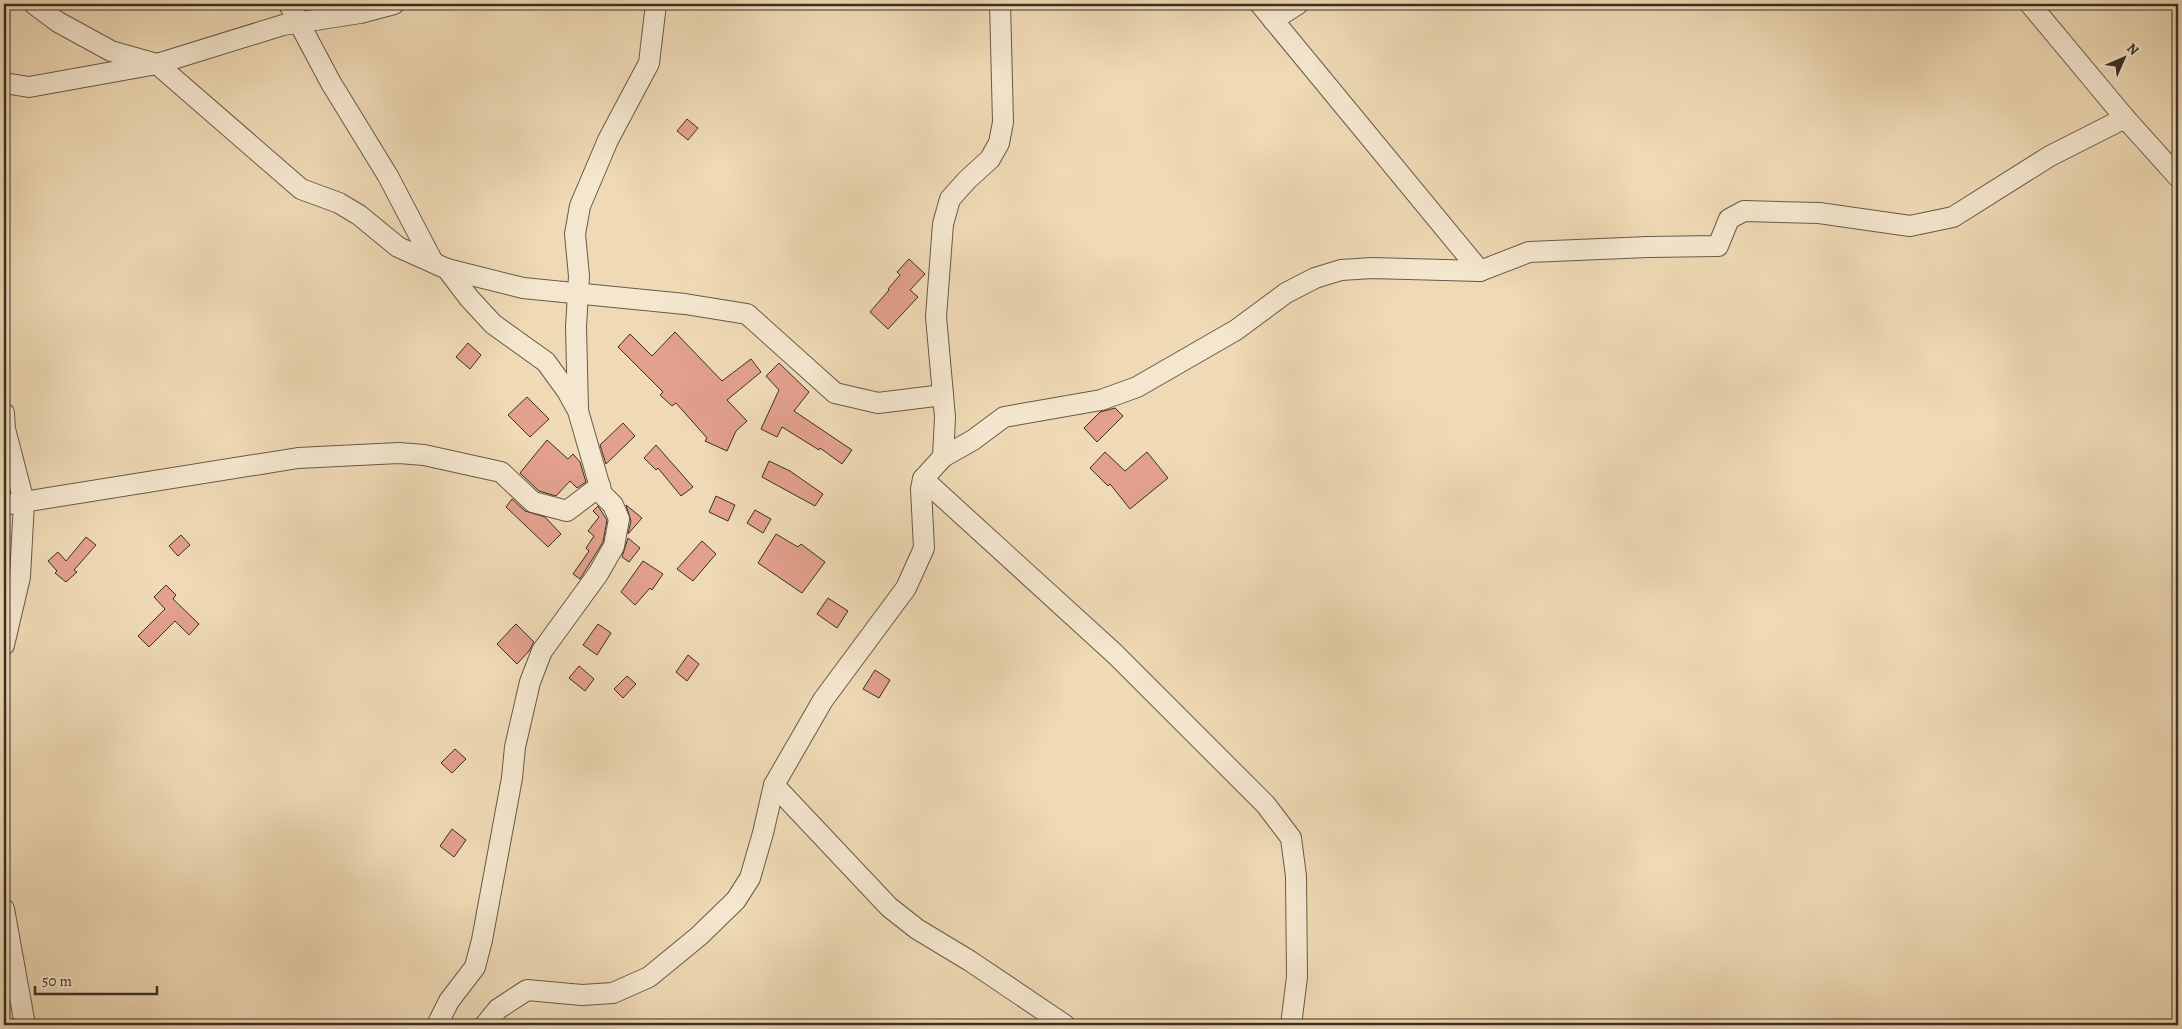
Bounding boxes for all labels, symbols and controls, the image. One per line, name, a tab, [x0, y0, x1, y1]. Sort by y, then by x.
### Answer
north arrow	[2100, 32, 2150, 82]
text: N	[2123, 39, 2143, 59]
scale bar	[35, 964, 158, 996]
text: 50 m	[42, 971, 72, 991]

